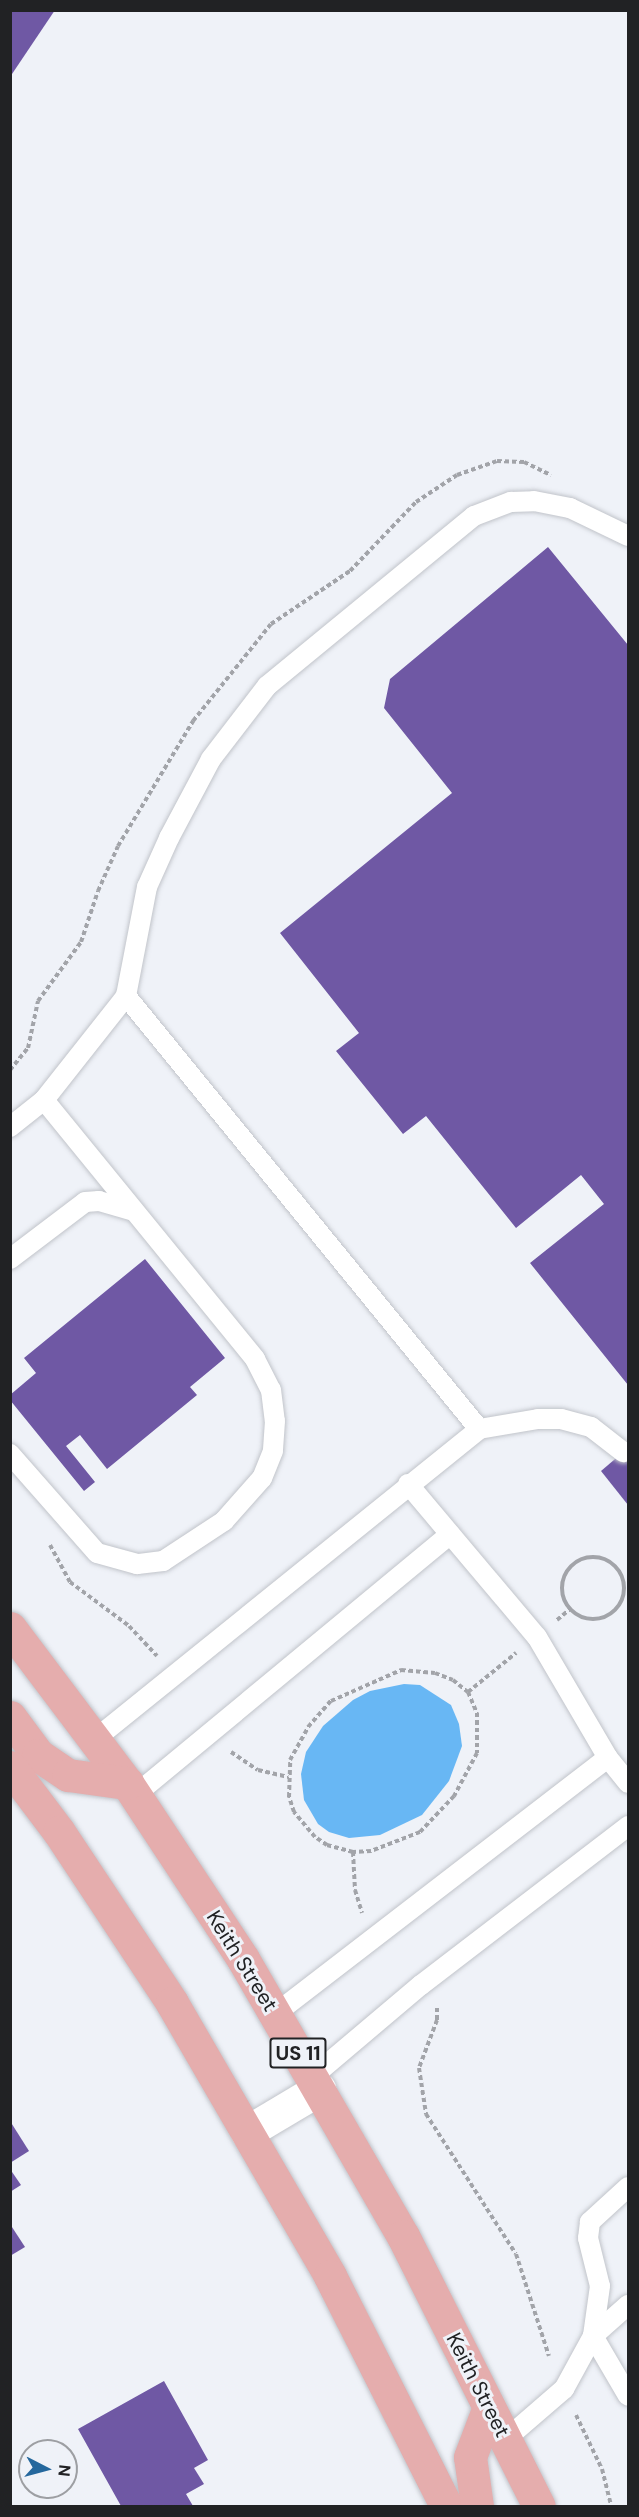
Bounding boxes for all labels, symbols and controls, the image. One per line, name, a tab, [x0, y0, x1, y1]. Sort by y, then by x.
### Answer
street label: Keith Street	[201, 1906, 283, 2016]
road number: US 11	[268, 2036, 328, 2070]
street label: Keith Street	[441, 2329, 515, 2441]
north arrow	[18, 2439, 78, 2499]
text: N	[53, 2464, 75, 2478]

